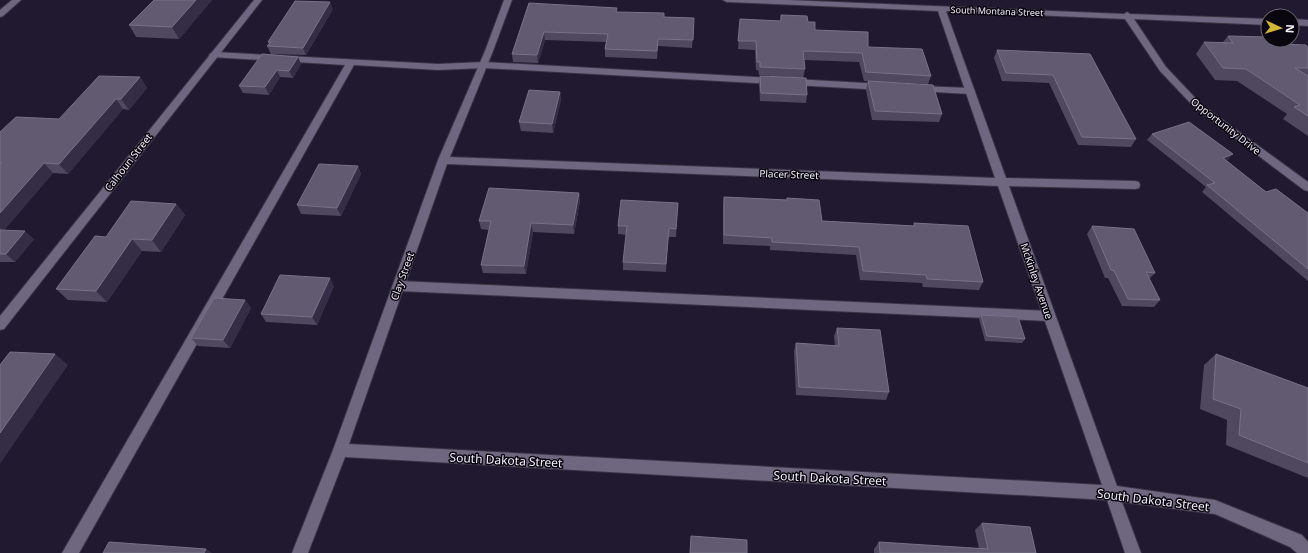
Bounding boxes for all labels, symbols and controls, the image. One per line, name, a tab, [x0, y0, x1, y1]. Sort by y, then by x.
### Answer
street label: South Montana Street	[950, 3, 1044, 19]
north arrow	[1260, 8, 1300, 48]
text: N	[1283, 24, 1298, 34]
street label: Opportunity Drive	[1188, 94, 1264, 158]
street label: Calhoun Street	[101, 130, 155, 194]
street label: Placer Street	[759, 166, 819, 182]
street label: McKinley Avenue	[1017, 241, 1057, 321]
street label: Clay Street	[387, 250, 417, 302]
street label: South Dakota Street	[449, 449, 564, 471]
street label: South Dakota Street	[773, 467, 888, 489]
street label: South Dakota Street	[1096, 485, 1211, 515]

